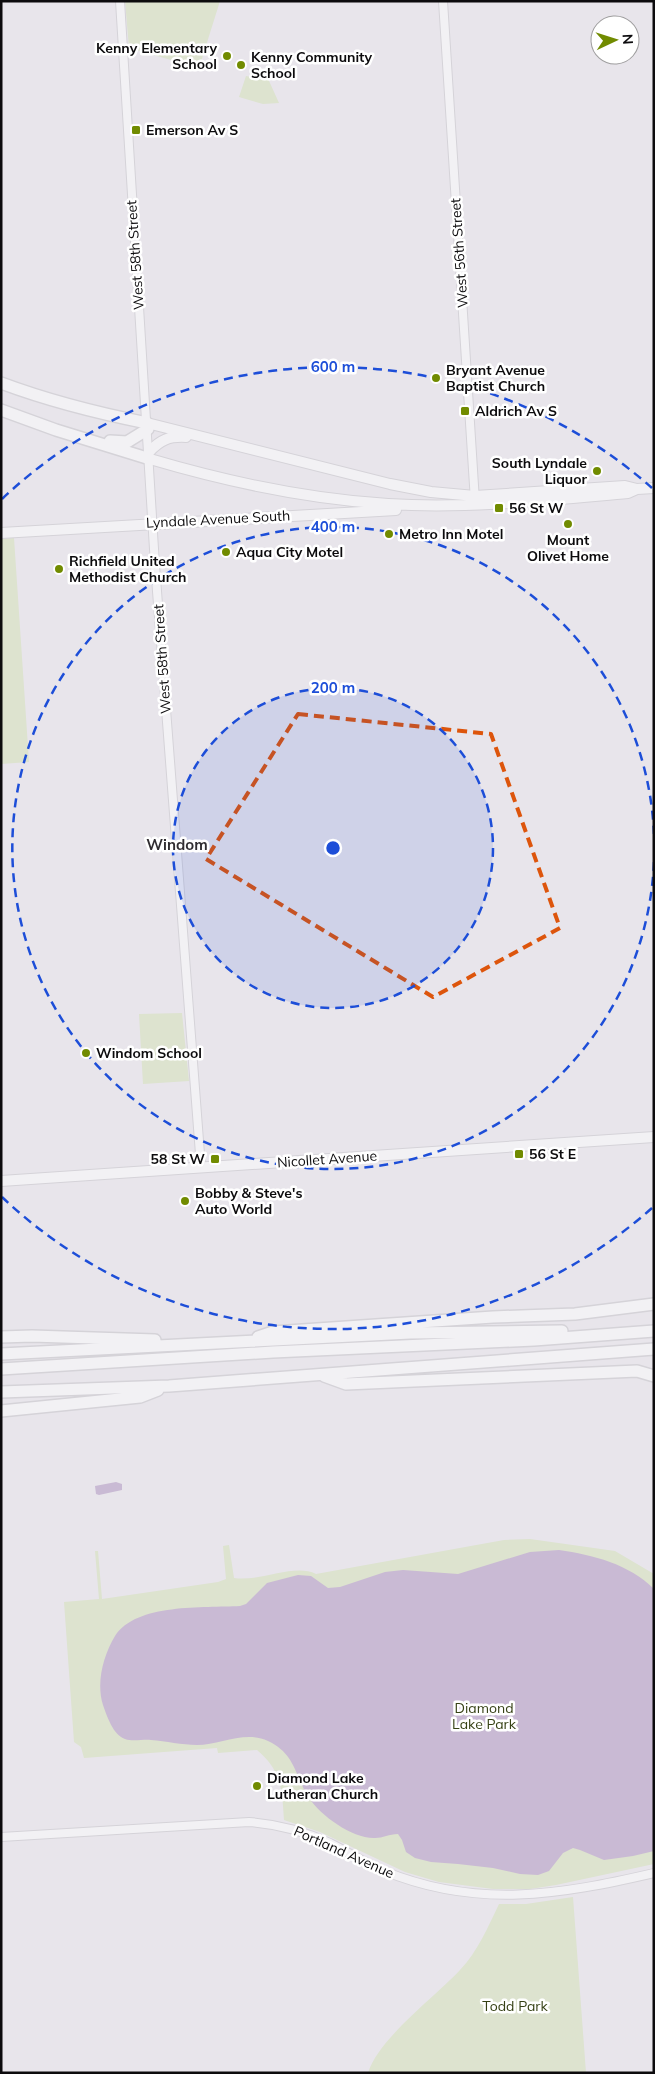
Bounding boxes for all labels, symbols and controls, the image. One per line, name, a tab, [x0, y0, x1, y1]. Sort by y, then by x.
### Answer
north arrow	[590, 15, 640, 65]
text: N	[619, 33, 637, 45]
place label: Kenny Elementary School	[96, 39, 217, 73]
place label: Kenny Community School	[251, 48, 372, 82]
marker: Kenny Elementary School	[221, 50, 233, 62]
marker: Kenny Community School	[235, 59, 247, 71]
place label: Emerson Av S	[146, 121, 238, 139]
marker: Emerson Av S	[130, 124, 142, 136]
street label: West 56th Street	[446, 197, 472, 309]
street label: West 58th Street	[122, 199, 148, 311]
text: 600 m	[311, 357, 355, 376]
place label: Bryant Avenue Baptist Church	[446, 361, 545, 395]
marker: Bryant Avenue Baptist Church	[430, 372, 442, 384]
place label: Aldrich Av S	[475, 402, 557, 420]
marker: Aldrich Av S	[459, 405, 471, 417]
place label: South Lyndale Liquor	[492, 454, 587, 488]
marker: South Lyndale Liquor	[591, 465, 603, 477]
place label: 56 St W	[509, 499, 564, 517]
marker: 56 St W	[493, 502, 505, 514]
street label: Lyndale Avenue South	[145, 506, 291, 532]
text: 400 m	[311, 517, 355, 536]
marker: Mount Olivet Home	[562, 518, 574, 530]
place label: Metro Inn Motel	[399, 525, 503, 543]
marker: Metro Inn Motel	[383, 528, 395, 540]
place label: Mount Olivet Home	[527, 531, 609, 565]
place label: Aqua City Motel	[236, 543, 343, 561]
marker: Aqua City Motel	[220, 546, 232, 558]
place label: Richfield United Methodist Church	[69, 552, 187, 586]
marker: Richfield United Methodist Church	[53, 563, 65, 575]
street label: West 58th Street	[149, 603, 175, 715]
text: 200 m	[311, 678, 355, 697]
district label: Windom	[146, 835, 208, 854]
centre of rings	[324, 839, 342, 857]
place label: Windom School	[96, 1044, 202, 1062]
marker: Windom School	[80, 1047, 92, 1059]
place label: 56 St E	[529, 1145, 576, 1163]
street label: Nicollet Avenue	[276, 1147, 378, 1171]
marker: 56 St E	[513, 1148, 525, 1160]
place label: 58 St W	[151, 1150, 205, 1168]
marker: 58 St W	[209, 1153, 221, 1165]
place label: Bobby & Steve's Auto World	[195, 1184, 302, 1218]
marker: Bobby & Steve's Auto World	[179, 1195, 191, 1207]
park label: Diamond Lake Park	[452, 1699, 517, 1733]
place label: Diamond Lake Lutheran Church	[267, 1769, 378, 1803]
marker: Diamond Lake Lutheran Church	[251, 1780, 263, 1792]
street label: Portland Avenue	[291, 1822, 397, 1882]
park label: Todd Park	[482, 1997, 548, 2015]

